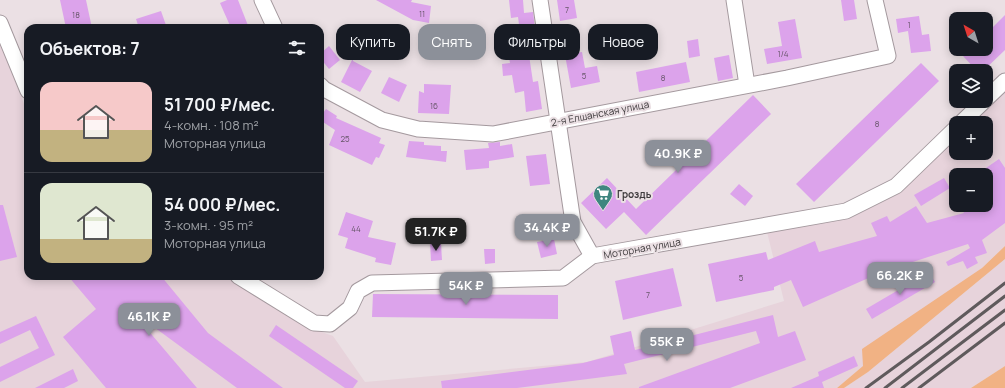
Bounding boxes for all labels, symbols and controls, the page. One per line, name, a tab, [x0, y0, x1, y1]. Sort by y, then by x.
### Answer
house number: 7	[565, 4, 569, 15]
house number: 11	[419, 8, 425, 19]
house number: 18	[72, 9, 80, 20]
north arrow	[949, 12, 993, 56]
map controls	[949, 12, 993, 212]
house number: 1	[907, 19, 911, 30]
chip: Купить	[336, 24, 410, 60]
chip: Снять	[418, 24, 486, 60]
chip: Фильтры	[494, 24, 580, 60]
chip: Новое	[588, 24, 658, 60]
text: Объектов: 7	[40, 37, 140, 60]
icon: filters	[286, 37, 308, 59]
house number: 1/4	[778, 48, 789, 59]
button: layers	[949, 64, 993, 108]
house number: 5	[582, 70, 587, 81]
house number: 8	[661, 72, 666, 83]
text: 51 700 ₽/мес.	[164, 93, 275, 116]
street label: 2-я Елшанская улица	[550, 97, 650, 129]
icon: home	[72, 98, 120, 146]
house number: 16	[430, 100, 438, 111]
text: 4-комн. · 108 m²	[164, 116, 259, 134]
button: +	[949, 116, 993, 160]
house number: 8	[875, 118, 880, 129]
house number: 25	[340, 133, 350, 144]
text: Моторная улица	[164, 134, 266, 152]
pin: 40.9K ₽	[641, 140, 715, 174]
text: 40.9K ₽	[654, 144, 702, 162]
button: −	[949, 168, 993, 212]
supermarket icon: Гроздь	[592, 183, 614, 211]
place label: Гроздь	[617, 187, 652, 201]
text: 54 000 ₽/мес.	[164, 193, 280, 216]
icon: home	[72, 199, 120, 247]
pin: 34.4K ₽	[510, 214, 584, 248]
text: 3-комн. · 95 m²	[164, 216, 253, 234]
pin: 51.7K ₽	[399, 218, 473, 252]
text: 34.4K ₽	[524, 218, 570, 236]
text: 51.7K ₽	[414, 222, 458, 240]
house number: 44	[351, 223, 361, 234]
text: Моторная улица	[164, 234, 266, 252]
street label: Моторная улица	[602, 234, 682, 262]
pin: 66.2K ₽	[863, 262, 937, 296]
text: 66.2K ₽	[876, 266, 924, 284]
pin: 54K ₽	[438, 272, 494, 306]
house number: 5	[739, 272, 744, 283]
text: 54K ₽	[448, 276, 484, 294]
house number: 7	[646, 289, 650, 300]
pin: 46.1K ₽	[112, 303, 186, 337]
text: 46.1K ₽	[127, 307, 171, 325]
pin: 55K ₽	[639, 328, 695, 362]
text: 55K ₽	[650, 332, 684, 350]

